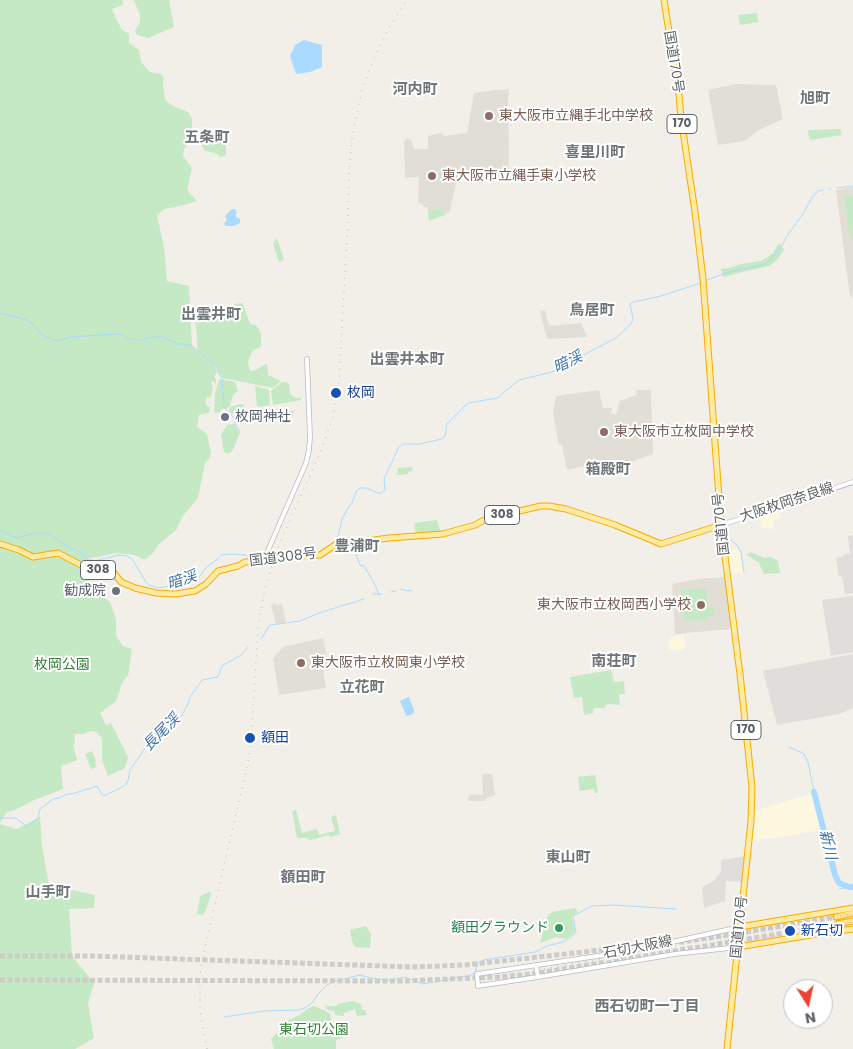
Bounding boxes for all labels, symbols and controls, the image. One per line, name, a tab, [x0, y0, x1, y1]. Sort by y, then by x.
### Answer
street label: 国道170号	[660, 30, 686, 94]
district label: 河内町	[393, 81, 437, 99]
district label: 旭町	[800, 90, 830, 108]
place label: 東大阪市立縄手北中学校	[499, 108, 653, 124]
marker: 東大阪市立縄手北中学校	[483, 110, 495, 122]
road number: 170	[667, 115, 697, 134]
district label: 五条町	[185, 129, 229, 147]
district label: 喜里川町	[565, 144, 625, 162]
place label: 東大阪市立縄手東小学校	[442, 168, 596, 184]
marker: 東大阪市立縄手東小学校	[426, 170, 438, 182]
district label: 鳥居町	[570, 302, 614, 320]
district label: 出雲井町	[181, 306, 241, 324]
water label: 暗渓	[551, 348, 585, 378]
district label: 出雲井本町	[370, 351, 444, 369]
place label: 枚岡	[347, 385, 375, 401]
marker: 枚岡	[329, 386, 343, 400]
place label: 枚岡神社	[235, 409, 291, 425]
marker: 枚岡神社	[219, 411, 231, 423]
place label: 東大阪市立枚岡中学校	[614, 424, 754, 440]
marker: 東大阪市立枚岡中学校	[598, 426, 610, 438]
district label: 箱殿町	[586, 461, 630, 479]
street label: 大阪枚岡奈良線	[738, 480, 836, 526]
street label: 国道170号	[710, 492, 734, 556]
road number: 308	[484, 506, 520, 524]
district label: 豊浦町	[335, 538, 379, 556]
street label: 国道308号	[248, 546, 318, 570]
road number: 308	[80, 560, 116, 580]
water label: 暗渓	[165, 568, 199, 594]
place label: 勧成院	[64, 583, 106, 599]
marker: 勧成院	[110, 585, 122, 597]
place label: 東大阪市立枚岡西小学校	[537, 597, 691, 613]
marker: 東大阪市立枚岡西小学校	[695, 599, 707, 611]
district label: 南荘町	[592, 653, 636, 671]
place label: 東大阪市立枚岡東小学校	[311, 655, 465, 671]
park label: 枚岡公園	[34, 657, 90, 673]
marker: 東大阪市立枚岡東小学校	[295, 657, 307, 669]
district label: 立花町	[340, 679, 384, 697]
water label: 長尾渓	[140, 711, 184, 755]
road number: 170	[731, 720, 761, 740]
place label: 額田	[261, 730, 289, 746]
marker: 額田	[243, 731, 257, 745]
water label: 新川	[815, 828, 839, 862]
district label: 東山町	[546, 849, 590, 867]
district label: 額田町	[281, 869, 325, 887]
district label: 山手町	[26, 884, 70, 902]
street label: 国道170号	[728, 895, 752, 959]
place label: 額田グラウンド	[451, 920, 549, 936]
marker: 額田グラウンド	[553, 922, 565, 934]
place label: 新石切	[801, 923, 843, 939]
marker: 新石切	[783, 924, 797, 938]
street label: 石切大阪線	[602, 933, 674, 963]
north arrow	[783, 979, 833, 1029]
district label: 西石切町一丁目	[595, 998, 699, 1016]
text: N	[804, 1007, 817, 1029]
park label: 東石切公園	[279, 1022, 349, 1038]

